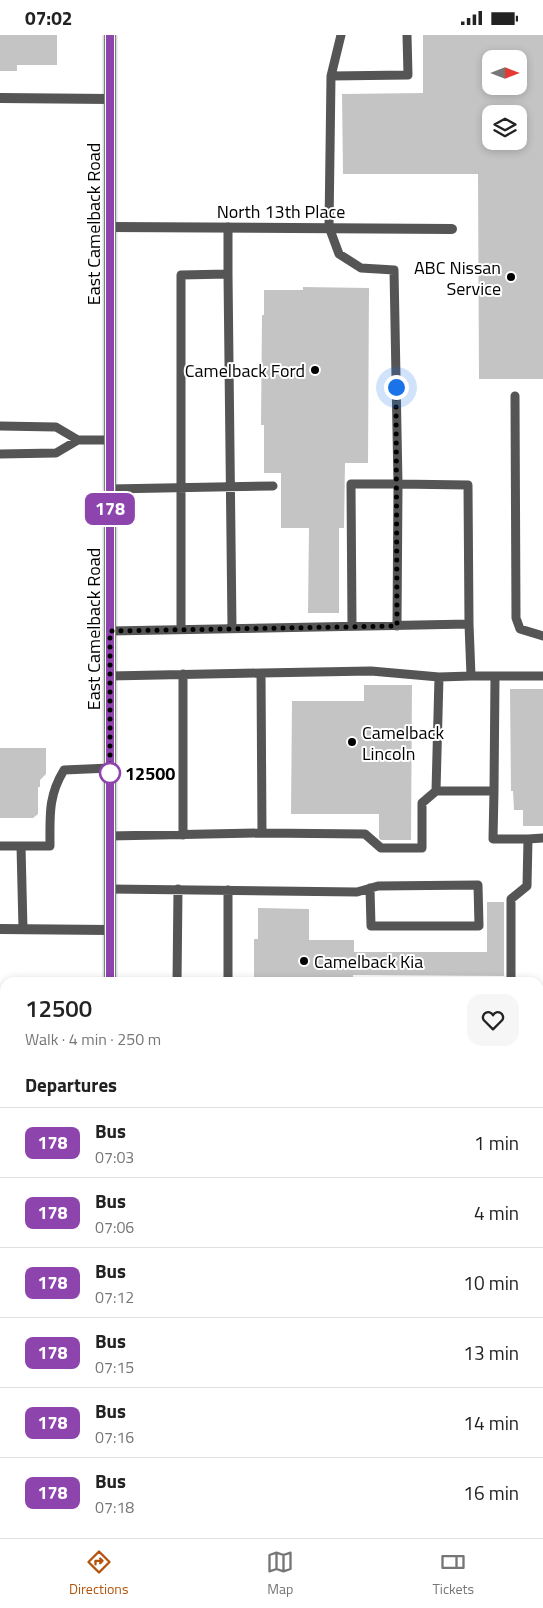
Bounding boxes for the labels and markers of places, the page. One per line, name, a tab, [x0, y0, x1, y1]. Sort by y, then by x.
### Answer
place label: ABC Nissan Service	[414, 254, 501, 302]
marker: ABC Nissan Service	[505, 271, 517, 283]
place label: Camelback Ford	[185, 357, 305, 384]
marker: Camelback Ford	[309, 364, 321, 376]
place label: Camelback Lincoln	[362, 719, 444, 767]
marker: Camelback Lincoln	[346, 736, 358, 748]
place label: 12500	[125, 760, 175, 787]
marker: 12500	[99, 762, 121, 784]
place label: Camelback Kia	[314, 948, 423, 975]
marker: Camelback Kia	[298, 955, 310, 967]

